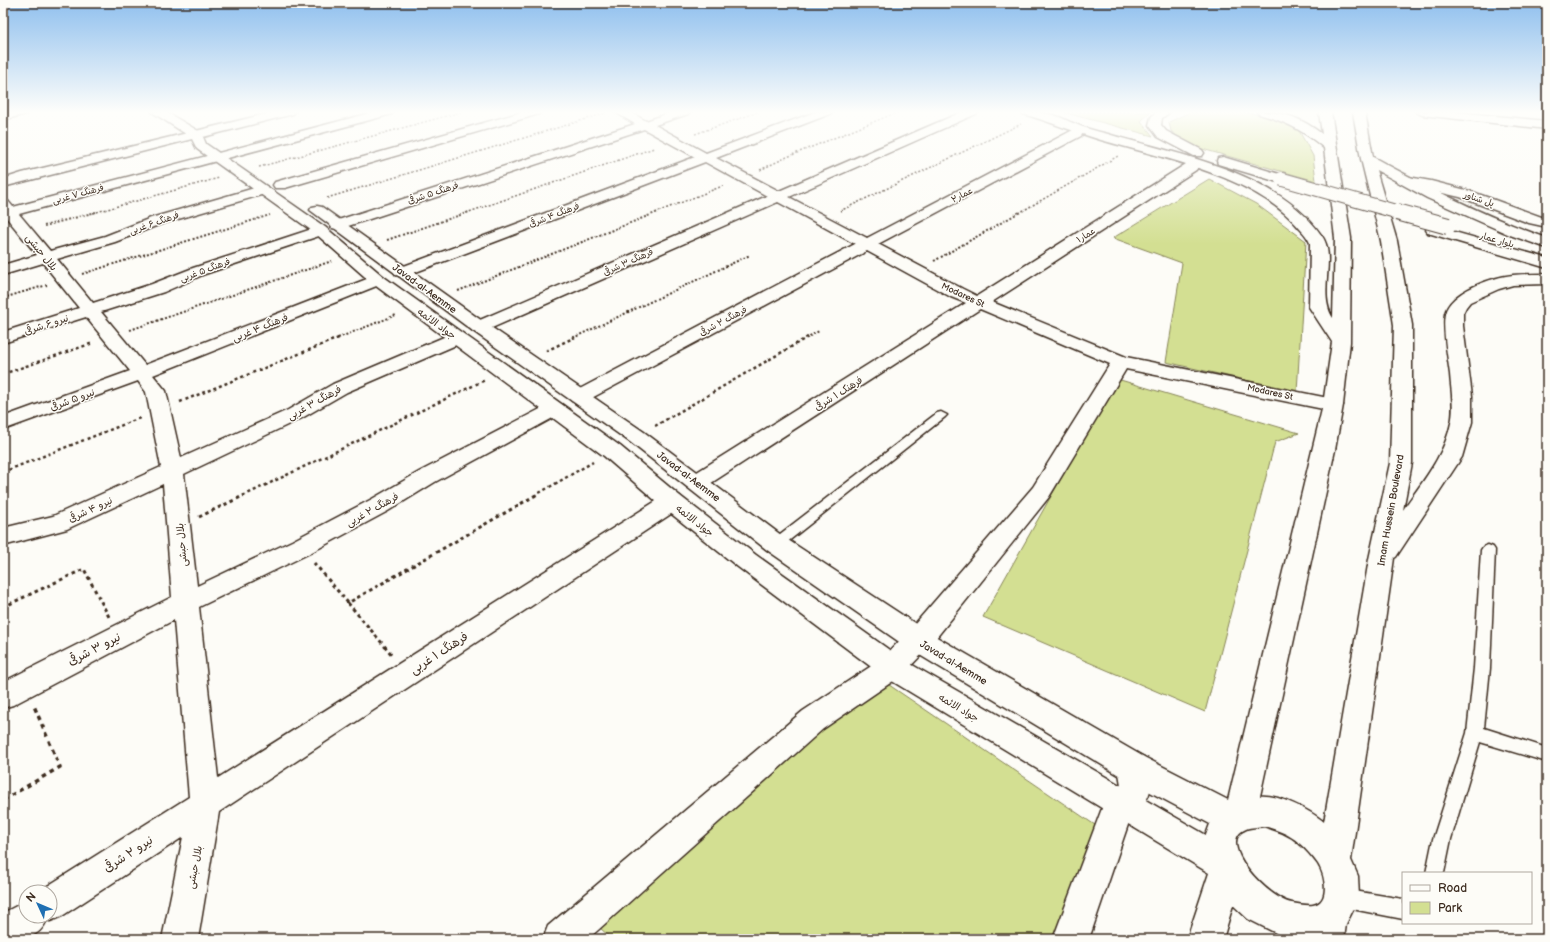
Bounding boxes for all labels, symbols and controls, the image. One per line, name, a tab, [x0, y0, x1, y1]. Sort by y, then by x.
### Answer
street label: فرهنگ ۵ شرقی	[406, 179, 460, 207]
street label: فرهنگ ۷ غربی	[51, 182, 105, 207]
street label: عمار۲	[949, 185, 975, 206]
street label: پل شناور	[1461, 189, 1496, 210]
street label: فرهنگ ۴ شرقی	[527, 200, 581, 230]
street label: فرهنگ ۶ غربی	[128, 210, 181, 237]
street label: عمار۱	[1075, 225, 1098, 246]
street label: بلوار عمار	[1478, 230, 1515, 251]
street label: بلال حبشی	[22, 232, 60, 274]
street label: فرهنگ ۳ شرقی	[601, 245, 655, 278]
street label: فرهنگ ۵ غربی	[179, 256, 232, 285]
street label: Javad-al-Aemme	[390, 262, 459, 316]
street label: Modares St	[939, 281, 986, 310]
street label: فرهنگ ۲ شرقی	[697, 303, 749, 339]
street label: جواد الائمه	[415, 306, 458, 342]
street label: نیرو ۶ شرقی	[22, 311, 70, 338]
street label: فرهنگ ۴ غربی	[231, 311, 290, 345]
street label: فرهنک ۱ شرقی	[812, 373, 865, 413]
street label: Modares St	[1246, 382, 1294, 403]
street label: فرهنگ ۳ غربی	[285, 383, 344, 423]
street label: نیرو ۵ شرقی	[48, 385, 96, 414]
street label: Javad-al-Aemme	[654, 449, 722, 505]
street label: Imam Hussein Boulevard	[1375, 453, 1407, 567]
street label: فرهنگ ۲ غربی	[344, 490, 401, 530]
street label: نیرو ۴ شرقی	[66, 494, 114, 525]
street label: جواد الائمه	[673, 502, 716, 539]
street label: بلال حبشی	[174, 523, 191, 567]
street label: فرهنگ ۱ غربی	[407, 629, 471, 678]
street label: نیرو ۳ شرقی	[65, 630, 123, 669]
street label: Javad-al-Aemme	[918, 638, 989, 688]
street label: جواد الائمه	[936, 691, 981, 725]
street label: نیرو ۲ شرقی	[101, 833, 156, 876]
street label: بلال حبشی	[185, 845, 206, 890]
legend	[1402, 872, 1532, 924]
text: Road	[1438, 881, 1467, 896]
north arrow	[18, 884, 58, 924]
text: N	[24, 890, 39, 905]
text: Park	[1438, 901, 1462, 916]

